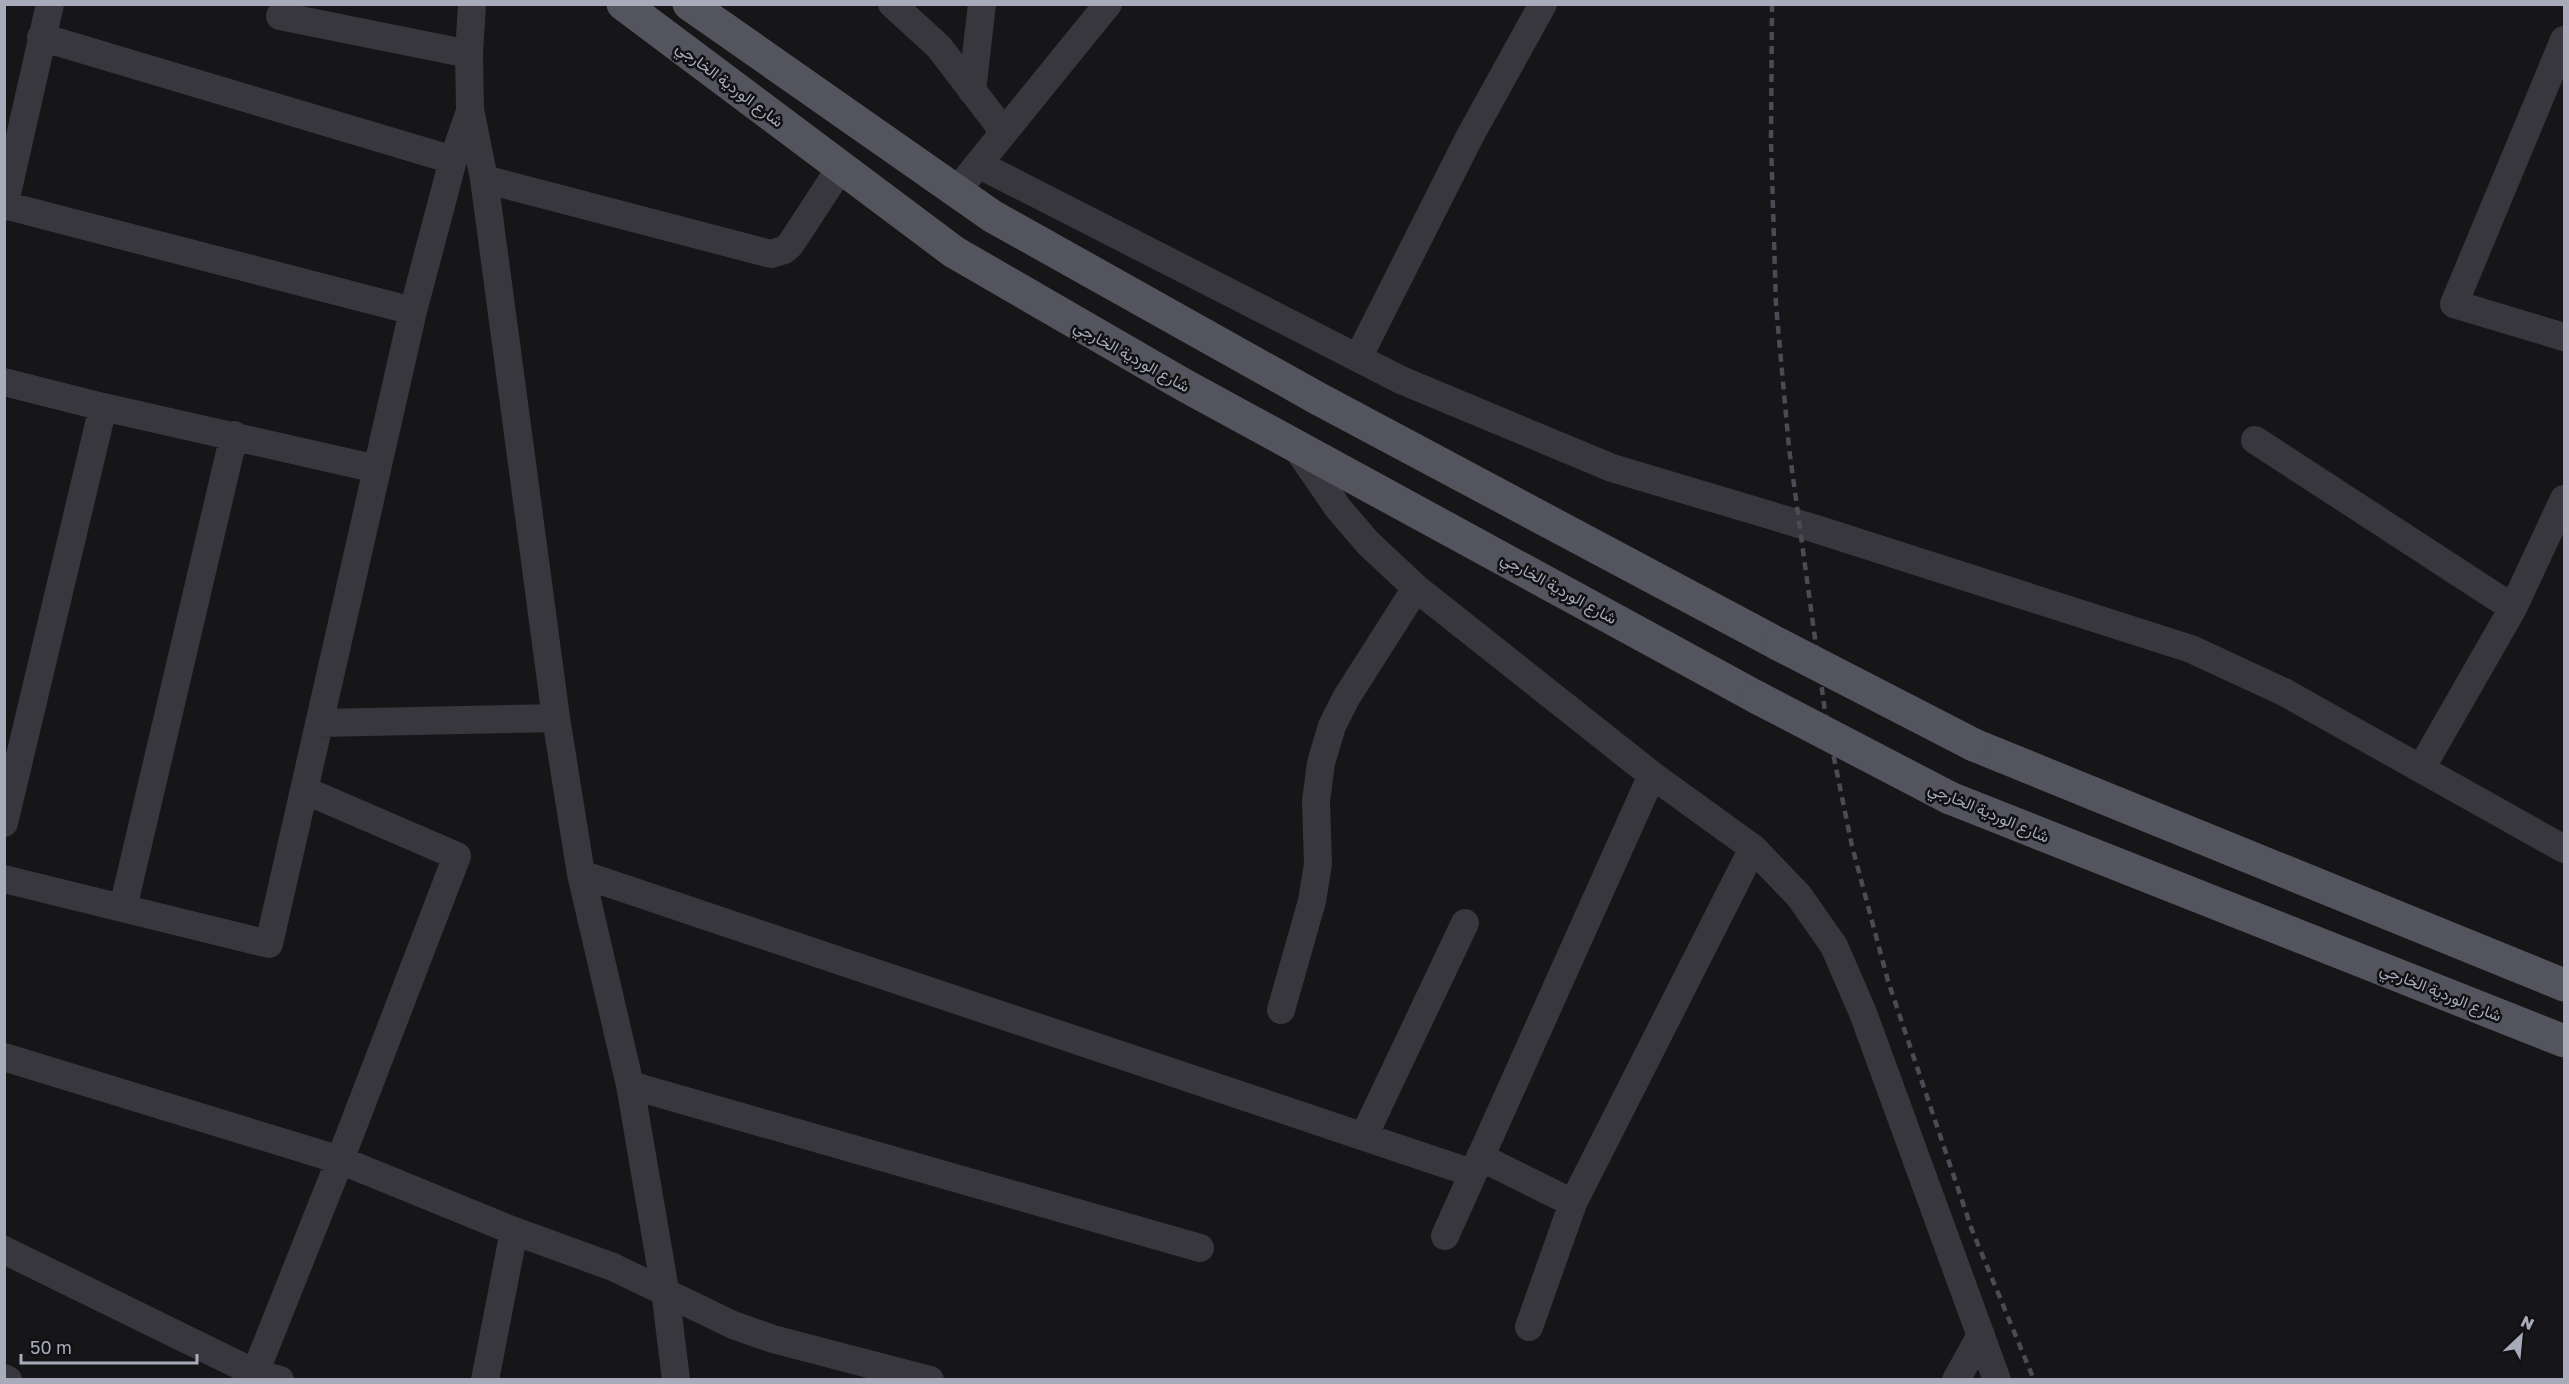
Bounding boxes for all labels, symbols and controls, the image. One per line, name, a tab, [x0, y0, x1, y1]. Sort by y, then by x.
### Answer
street label: شارع الوردية الخارجي	[670, 37, 788, 134]
street label: شارع الوردية الخارجي	[1069, 316, 1193, 400]
street label: شارع الوردية الخارجي	[1496, 548, 1620, 632]
street label: شارع الوردية الخارجي	[1924, 777, 2053, 850]
street label: شارع الوردية الخارجي	[2376, 958, 2505, 1029]
north arrow	[2491, 1306, 2551, 1366]
text: N	[2518, 1311, 2537, 1334]
scale bar	[21, 1327, 196, 1365]
text: 50 m	[30, 1336, 72, 1358]

